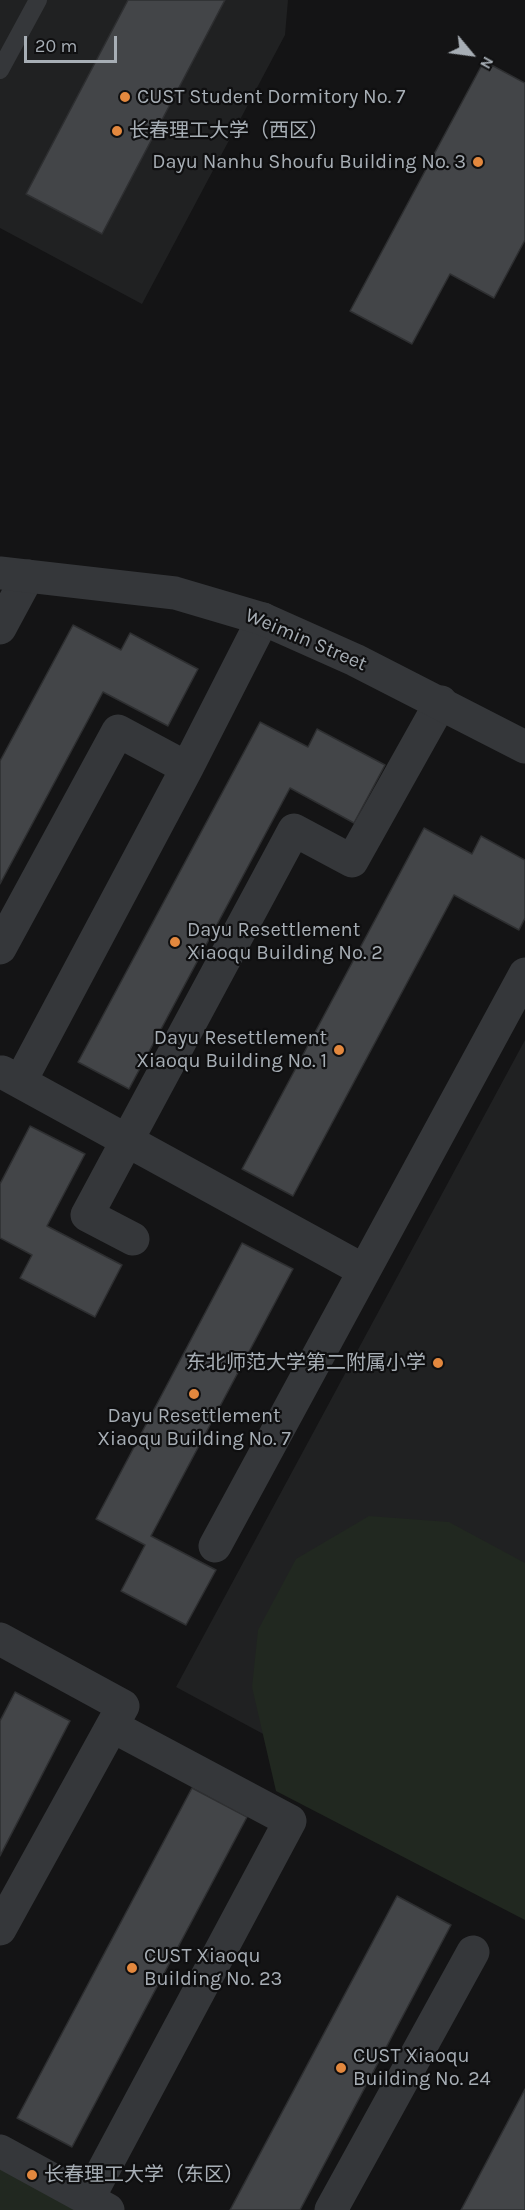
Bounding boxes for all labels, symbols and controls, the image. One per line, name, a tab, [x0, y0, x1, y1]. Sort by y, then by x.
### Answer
scale bar	[27, 24, 120, 62]
north arrow	[441, 24, 501, 84]
text: 20 m	[35, 35, 77, 57]
text: N	[476, 53, 498, 73]
place label: CUST Student Dormitory No. 7	[137, 85, 405, 109]
marker: CUST Student Dormitory No. 7	[118, 90, 132, 104]
place label: 长春理工大学（西区）	[129, 119, 329, 143]
marker: 长春理工大学（西区）	[110, 124, 124, 138]
place label: Dayu Nanhu Shoufu Building No. 3	[152, 150, 466, 174]
marker: Dayu Nanhu Shoufu Building No. 3	[471, 155, 485, 169]
street label: Weimin Street	[242, 604, 370, 676]
place label: Dayu Resettlement Xiaoqu Building No. 2	[187, 918, 383, 965]
marker: Dayu Resettlement Xiaoqu Building No. 2	[168, 935, 182, 949]
place label: Dayu Resettlement Xiaoqu Building No. 1	[136, 1026, 327, 1073]
marker: Dayu Resettlement Xiaoqu Building No. 1	[332, 1043, 346, 1057]
place label: 东北师范大学第二附属小学	[186, 1351, 426, 1375]
marker: 东北师范大学第二附属小学	[431, 1356, 445, 1370]
marker: Dayu Resettlement Xiaoqu Building No. 7	[187, 1387, 201, 1401]
place label: Dayu Resettlement Xiaoqu Building No. 7	[97, 1404, 291, 1451]
place label: CUST Xiaoqu Building No. 23	[144, 1944, 282, 1991]
marker: CUST Xiaoqu Building No. 23	[125, 1961, 139, 1975]
place label: CUST Xiaoqu Building No. 24	[353, 2044, 491, 2091]
marker: CUST Xiaoqu Building No. 24	[334, 2061, 348, 2075]
place label: 长春理工大学（东区）	[44, 2163, 244, 2187]
marker: 长春理工大学（东区）	[25, 2168, 39, 2182]

